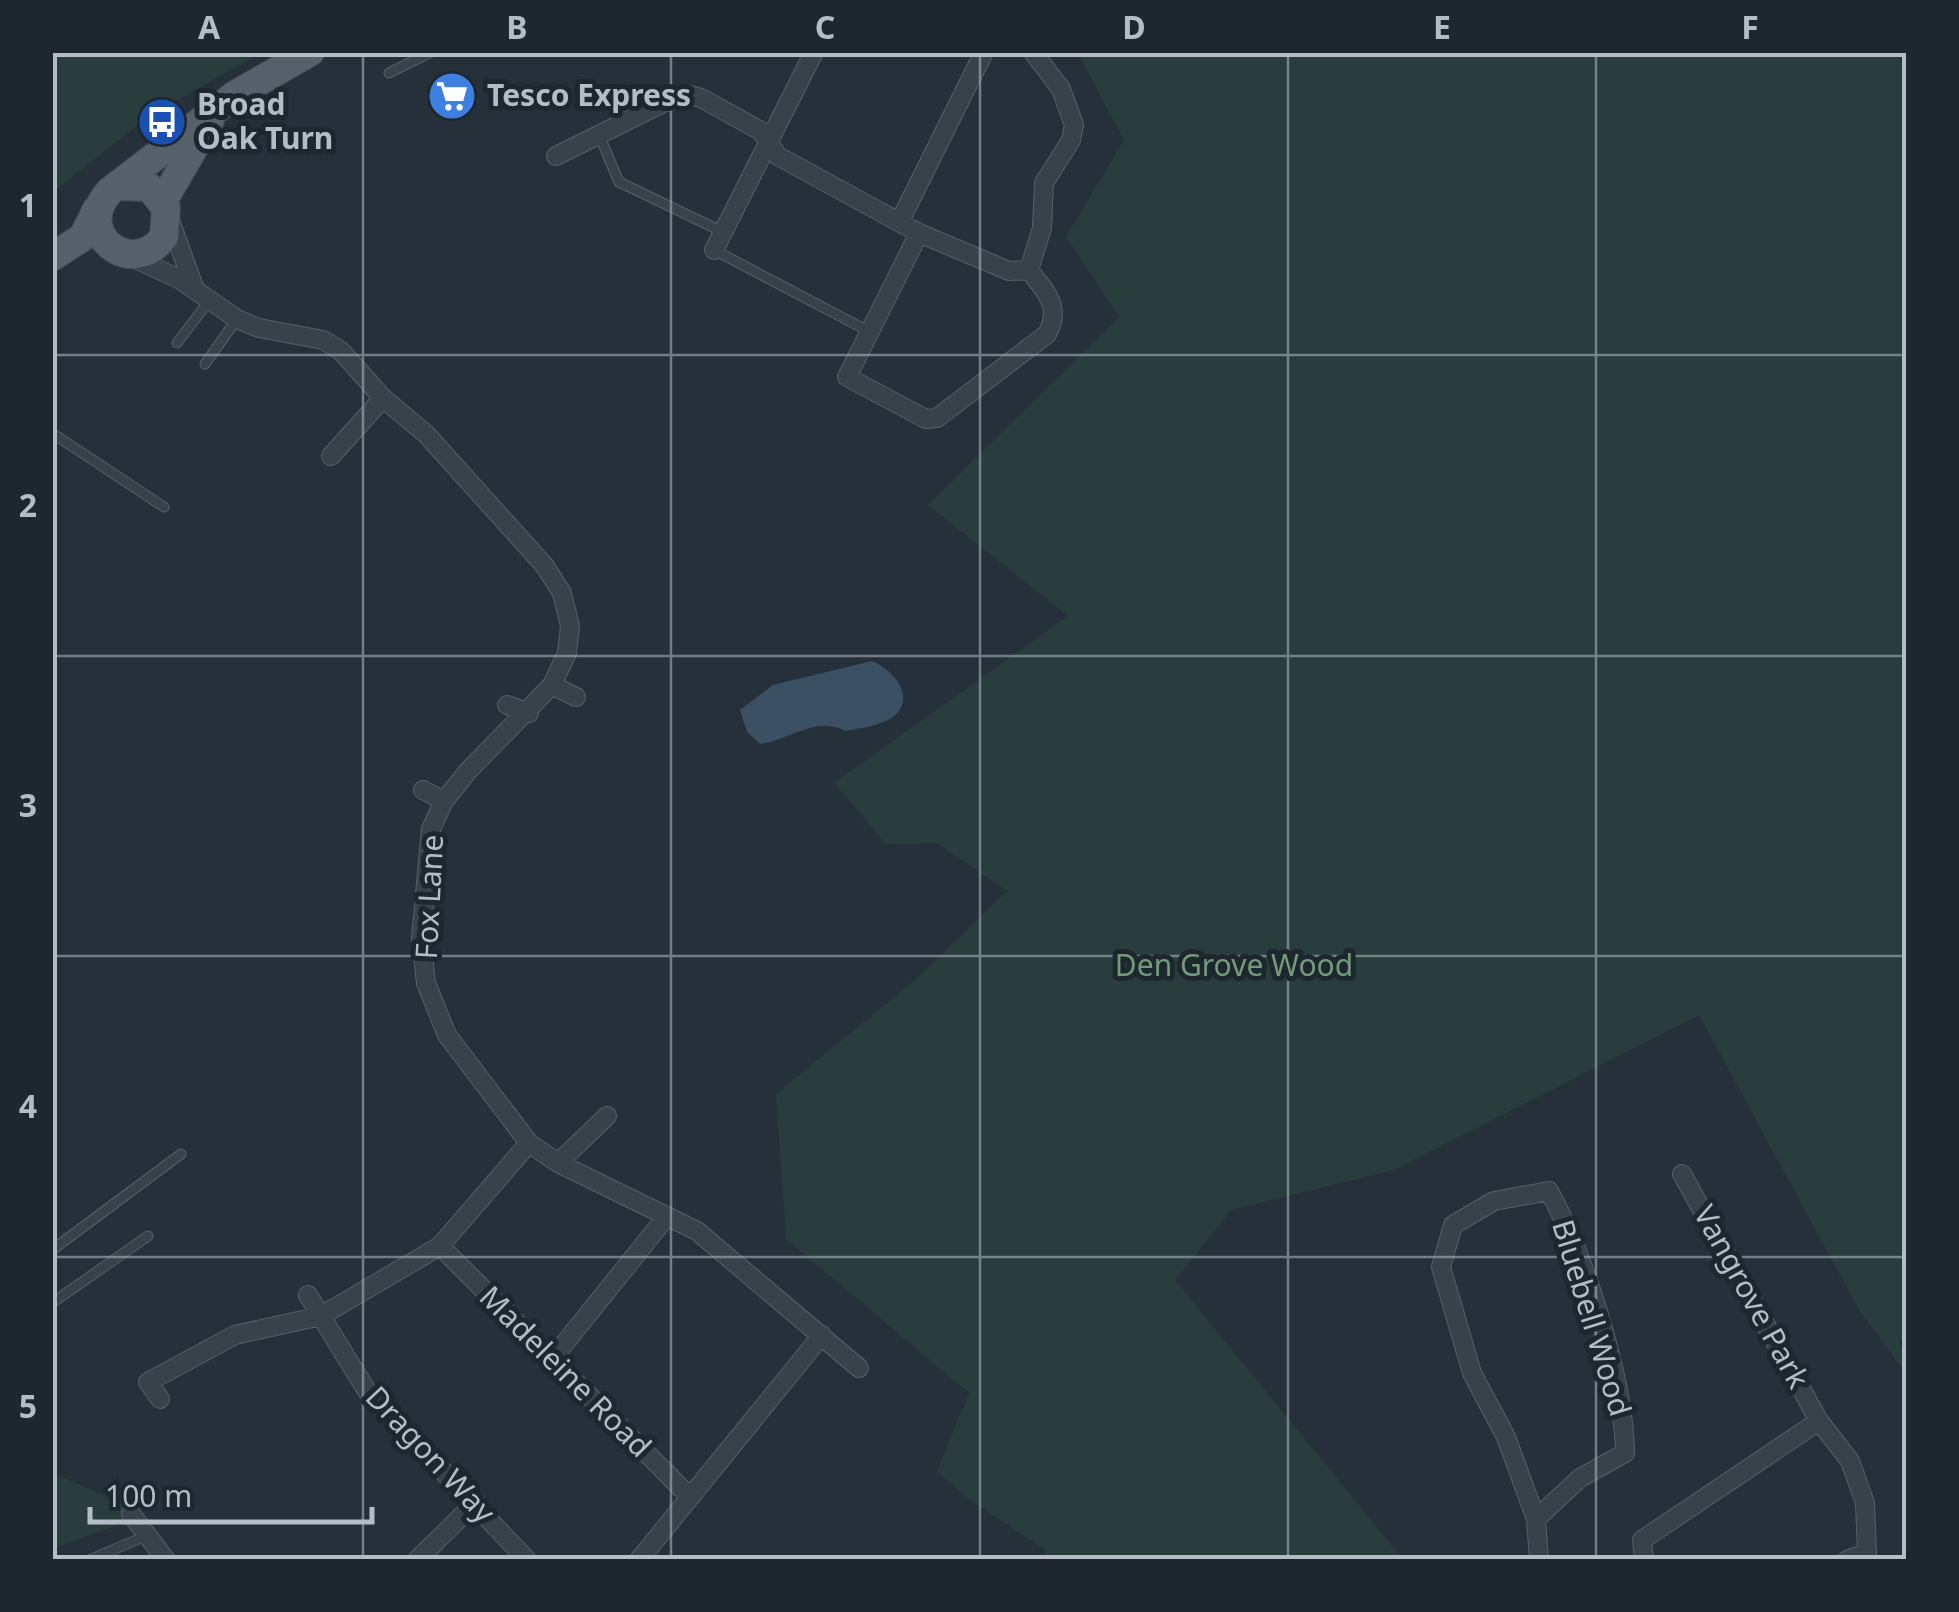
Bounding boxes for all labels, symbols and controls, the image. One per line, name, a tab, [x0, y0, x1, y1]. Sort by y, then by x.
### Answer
text: A	[198, 5, 221, 48]
text: B	[506, 5, 528, 48]
text: C	[815, 5, 835, 48]
text: D	[1122, 5, 1146, 48]
text: E	[1433, 5, 1451, 48]
text: F	[1741, 5, 1759, 48]
supermarket icon: Tesco Express	[426, 70, 478, 122]
place label: Tesco Express	[487, 74, 691, 115]
place label: Broad Oak Turn	[197, 83, 333, 158]
bus stop icon: Broad Oak Turn	[136, 96, 188, 148]
text: 1	[19, 183, 37, 226]
text: 2	[19, 483, 37, 526]
text: 3	[19, 783, 37, 826]
street label: Fox Lane	[405, 834, 452, 960]
park label: Den Grove Wood	[1115, 944, 1353, 985]
text: 4	[19, 1084, 37, 1127]
street label: Vangrove Park	[1685, 1197, 1820, 1395]
street label: Bluebell Wood	[1543, 1214, 1642, 1421]
street label: Madeleine Road	[471, 1276, 661, 1466]
street label: Dragon Way	[357, 1377, 506, 1532]
text: 5	[19, 1384, 37, 1427]
scale bar	[90, 1462, 372, 1524]
text: 100 m	[105, 1475, 192, 1516]

